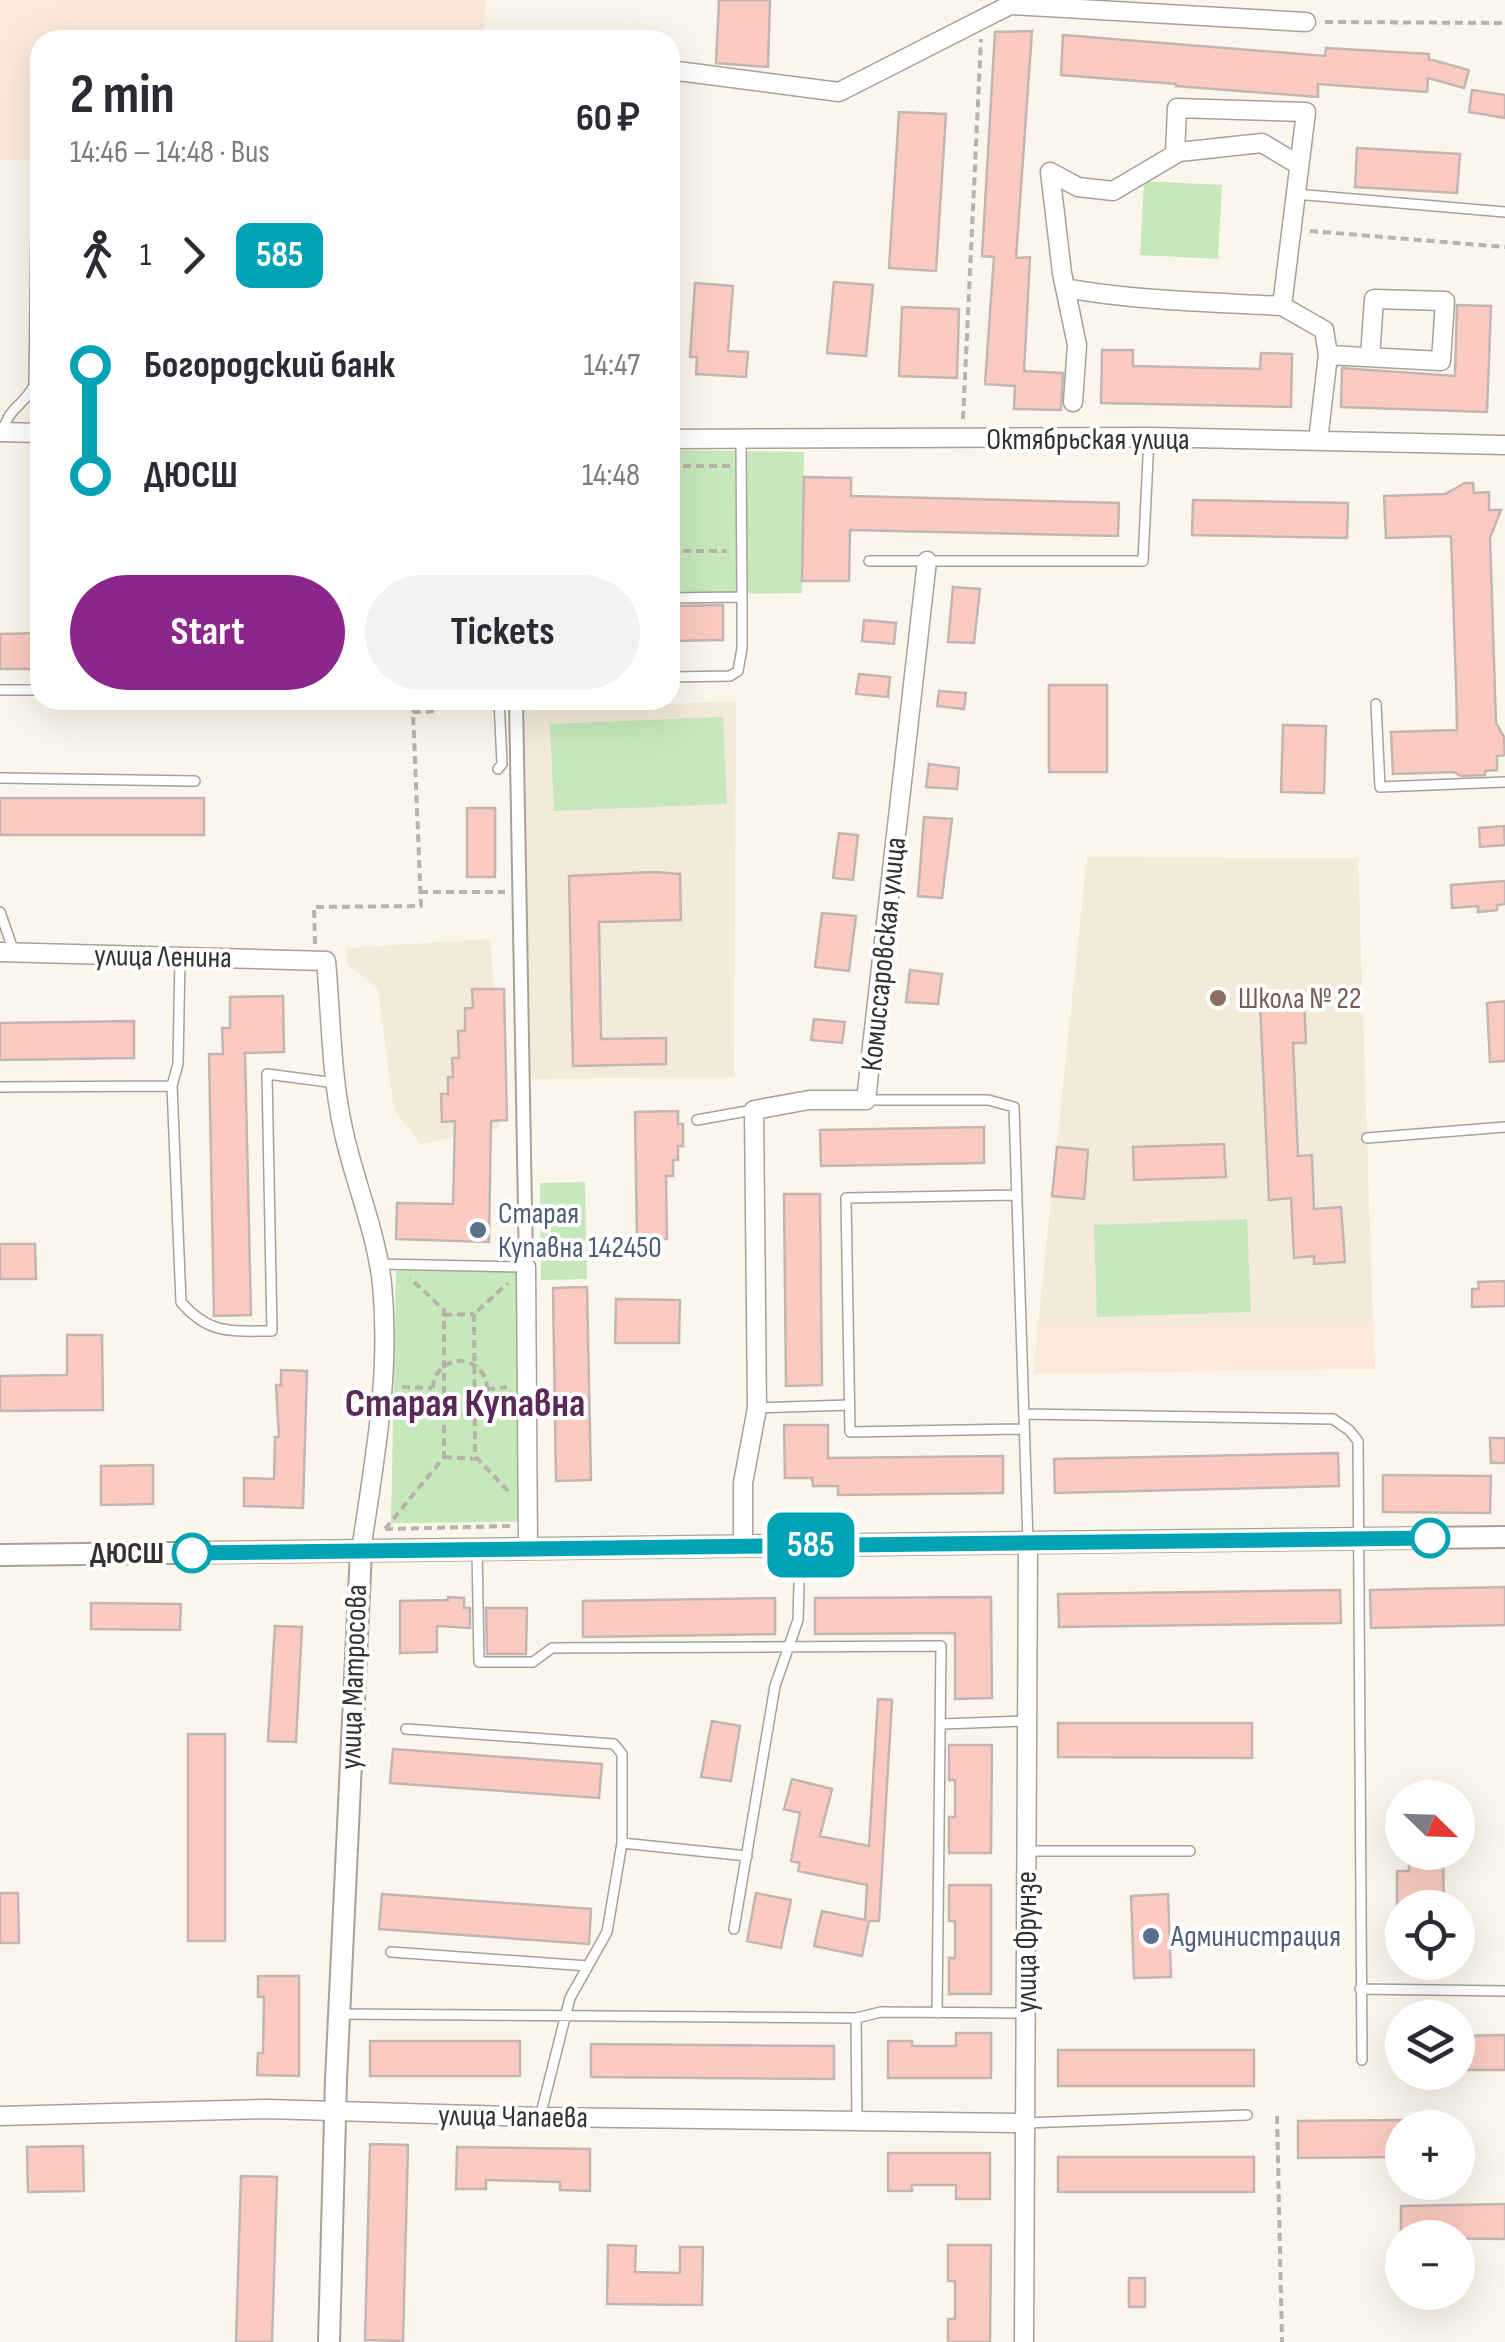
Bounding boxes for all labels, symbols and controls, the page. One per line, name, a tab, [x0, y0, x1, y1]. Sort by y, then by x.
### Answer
text: 2 min	[70, 62, 175, 129]
text: 60 ₽	[576, 96, 640, 141]
text: 14:46 – 14:48 · Bus	[70, 133, 270, 172]
icon: walk	[70, 228, 125, 283]
icon: forward	[166, 228, 221, 283]
text: 585	[256, 234, 303, 277]
text: 1	[140, 236, 151, 275]
text: Богородский банк	[144, 343, 395, 388]
text: 14:47	[583, 346, 640, 385]
street label: Октябрьская улица	[986, 422, 1190, 458]
text: ДЮСШ	[144, 453, 238, 498]
text: 14:48	[582, 456, 640, 495]
button: Start	[70, 575, 345, 690]
button: Tickets	[365, 575, 640, 690]
street label: Комиссаровская улица	[854, 835, 914, 1073]
street label: улица Ленина	[94, 938, 232, 976]
place label: Школа № 22	[1238, 981, 1361, 1017]
marker: Школа № 22	[1207, 987, 1229, 1009]
place label: Старая Купавна 142450	[498, 1196, 662, 1266]
marker: Старая Купавна 142450	[467, 1219, 489, 1241]
district label: Старая Купавна	[345, 1380, 585, 1428]
line badge: 585	[754, 1512, 868, 1578]
unlabelled marker	[1411, 1519, 1449, 1557]
text: 585	[787, 1524, 835, 1567]
marker: ДЮСШ	[173, 1534, 211, 1572]
place label: ДЮСШ	[90, 1536, 164, 1572]
street label: улица Матросова	[333, 1584, 375, 1770]
north arrow	[1385, 1780, 1475, 1870]
map controls	[1385, 1780, 1475, 2310]
street label: улица Фрунзе	[1009, 1871, 1045, 2013]
button: locate	[1385, 1890, 1475, 1980]
place label: Администрация	[1170, 1919, 1341, 1955]
marker: Администрация	[1140, 1925, 1162, 1947]
button: layers	[1385, 2000, 1475, 2090]
street label: улица Чапаева	[438, 2098, 588, 2136]
button: +	[1385, 2110, 1475, 2200]
button: −	[1385, 2220, 1475, 2310]

